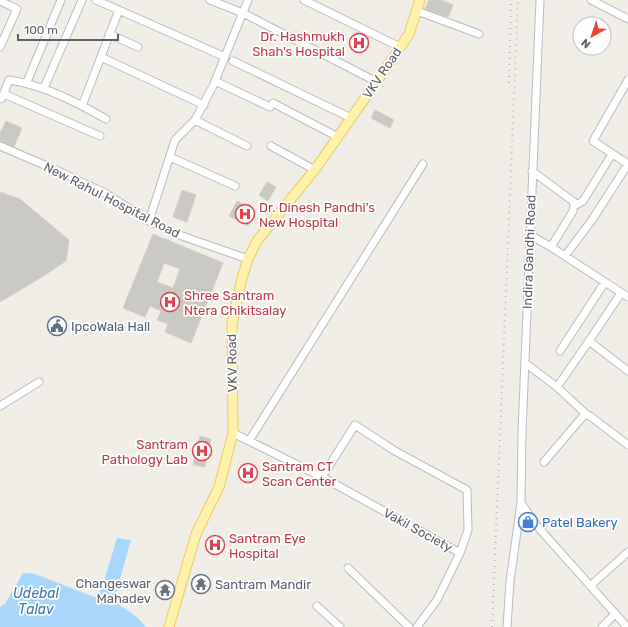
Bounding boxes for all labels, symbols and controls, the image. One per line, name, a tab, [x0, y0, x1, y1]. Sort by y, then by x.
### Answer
scale bar	[18, 16, 118, 42]
north arrow	[572, 16, 612, 56]
text: 100 m	[24, 23, 58, 37]
place label: Dr. Hashmukh Shah's Hospital	[252, 29, 345, 59]
hospital icon: Dr. Hashmukh Shah's Hospital	[348, 32, 370, 54]
text: N	[579, 36, 593, 51]
street label: VKV Road	[359, 45, 405, 101]
street label: New Rahul Hospital Road	[41, 159, 183, 241]
street label: Indira Gandhi Road	[520, 195, 538, 309]
place label: Dr. Dinesh Pandhi's New Hospital	[259, 200, 375, 230]
hospital icon: Dr. Dinesh Pandhi's New Hospital	[234, 203, 256, 225]
place label: Shree Santram Ntera Chikitsalay	[184, 288, 286, 318]
hospital icon: Shree Santram Ntera Chikitsalay	[159, 291, 181, 313]
public building icon: IpcoWala Hall	[46, 315, 68, 337]
place label: IpcoWala Hall	[71, 319, 150, 334]
street label: VKV Road	[224, 334, 240, 392]
place label: Santram Pathology Lab	[102, 437, 188, 468]
hospital icon: Santram Pathology Lab	[191, 440, 213, 462]
place label: Santram CT Scan Center	[262, 459, 337, 489]
hospital icon: Santram CT Scan Center	[237, 462, 259, 484]
street label: Vakil Society	[381, 505, 455, 555]
shop icon: Patel Bakery	[517, 511, 539, 533]
place label: Patel Bakery	[542, 515, 618, 530]
place label: Santram Eye Hospital	[229, 531, 306, 561]
hospital icon: Santram Eye Hospital	[204, 534, 226, 556]
temple icon: Santram Mandir	[190, 573, 212, 595]
place label: Changeswar Mahadev	[76, 576, 151, 606]
place label: Santram Mandir	[215, 577, 311, 592]
temple icon: Changeswar Mahadev	[154, 579, 176, 601]
water label: Udebal Talav	[13, 585, 60, 618]

